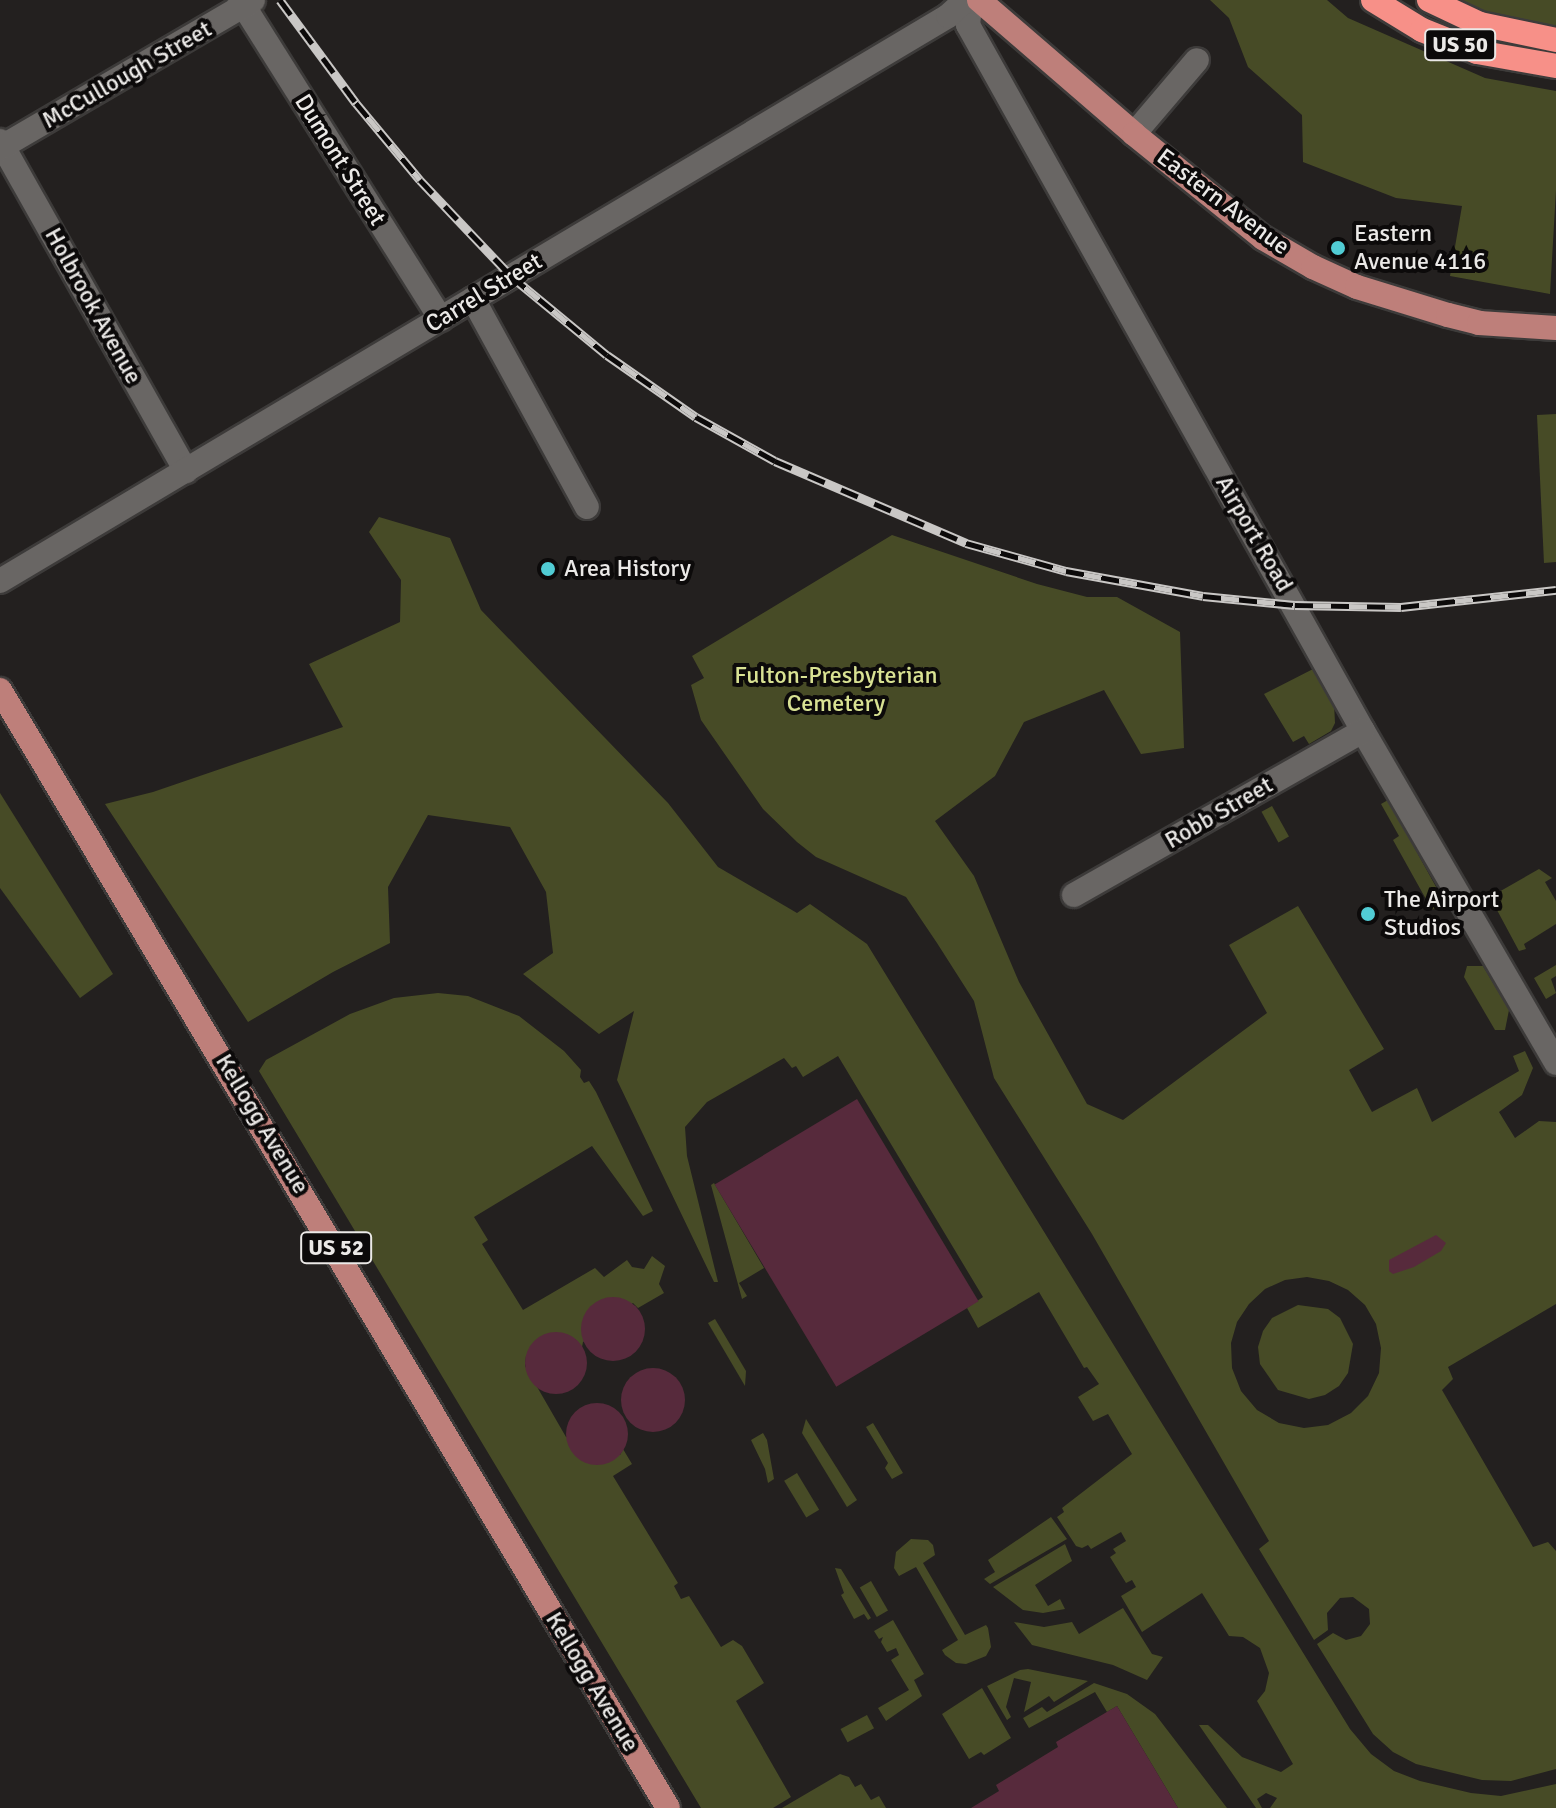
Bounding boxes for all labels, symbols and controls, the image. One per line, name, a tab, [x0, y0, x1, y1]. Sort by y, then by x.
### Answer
street label: McCullough Street	[37, 15, 217, 135]
road number: US 50	[1424, 27, 1496, 63]
street label: Dumont Street	[288, 89, 392, 231]
street label: Eastern Avenue	[1151, 143, 1295, 261]
place label: Eastern Avenue 4116	[1354, 220, 1486, 276]
street label: Holbrook Avenue	[38, 223, 148, 389]
marker: Eastern Avenue 4116	[1329, 239, 1347, 257]
street label: Carrel Street	[421, 247, 547, 339]
street label: Airport Road	[1209, 471, 1299, 597]
place label: Area History	[564, 555, 691, 583]
marker: Area History	[539, 560, 557, 578]
park label: Fulton-Presbyterian Cemetery	[734, 662, 938, 718]
street label: Robb Street	[1160, 771, 1278, 855]
place label: The Airport Studios	[1384, 886, 1499, 942]
marker: The Airport Studios	[1359, 905, 1377, 923]
street label: Kellogg Avenue	[209, 1049, 315, 1199]
road number: US 52	[300, 1230, 372, 1266]
street label: Kellogg Avenue	[539, 1607, 645, 1757]

